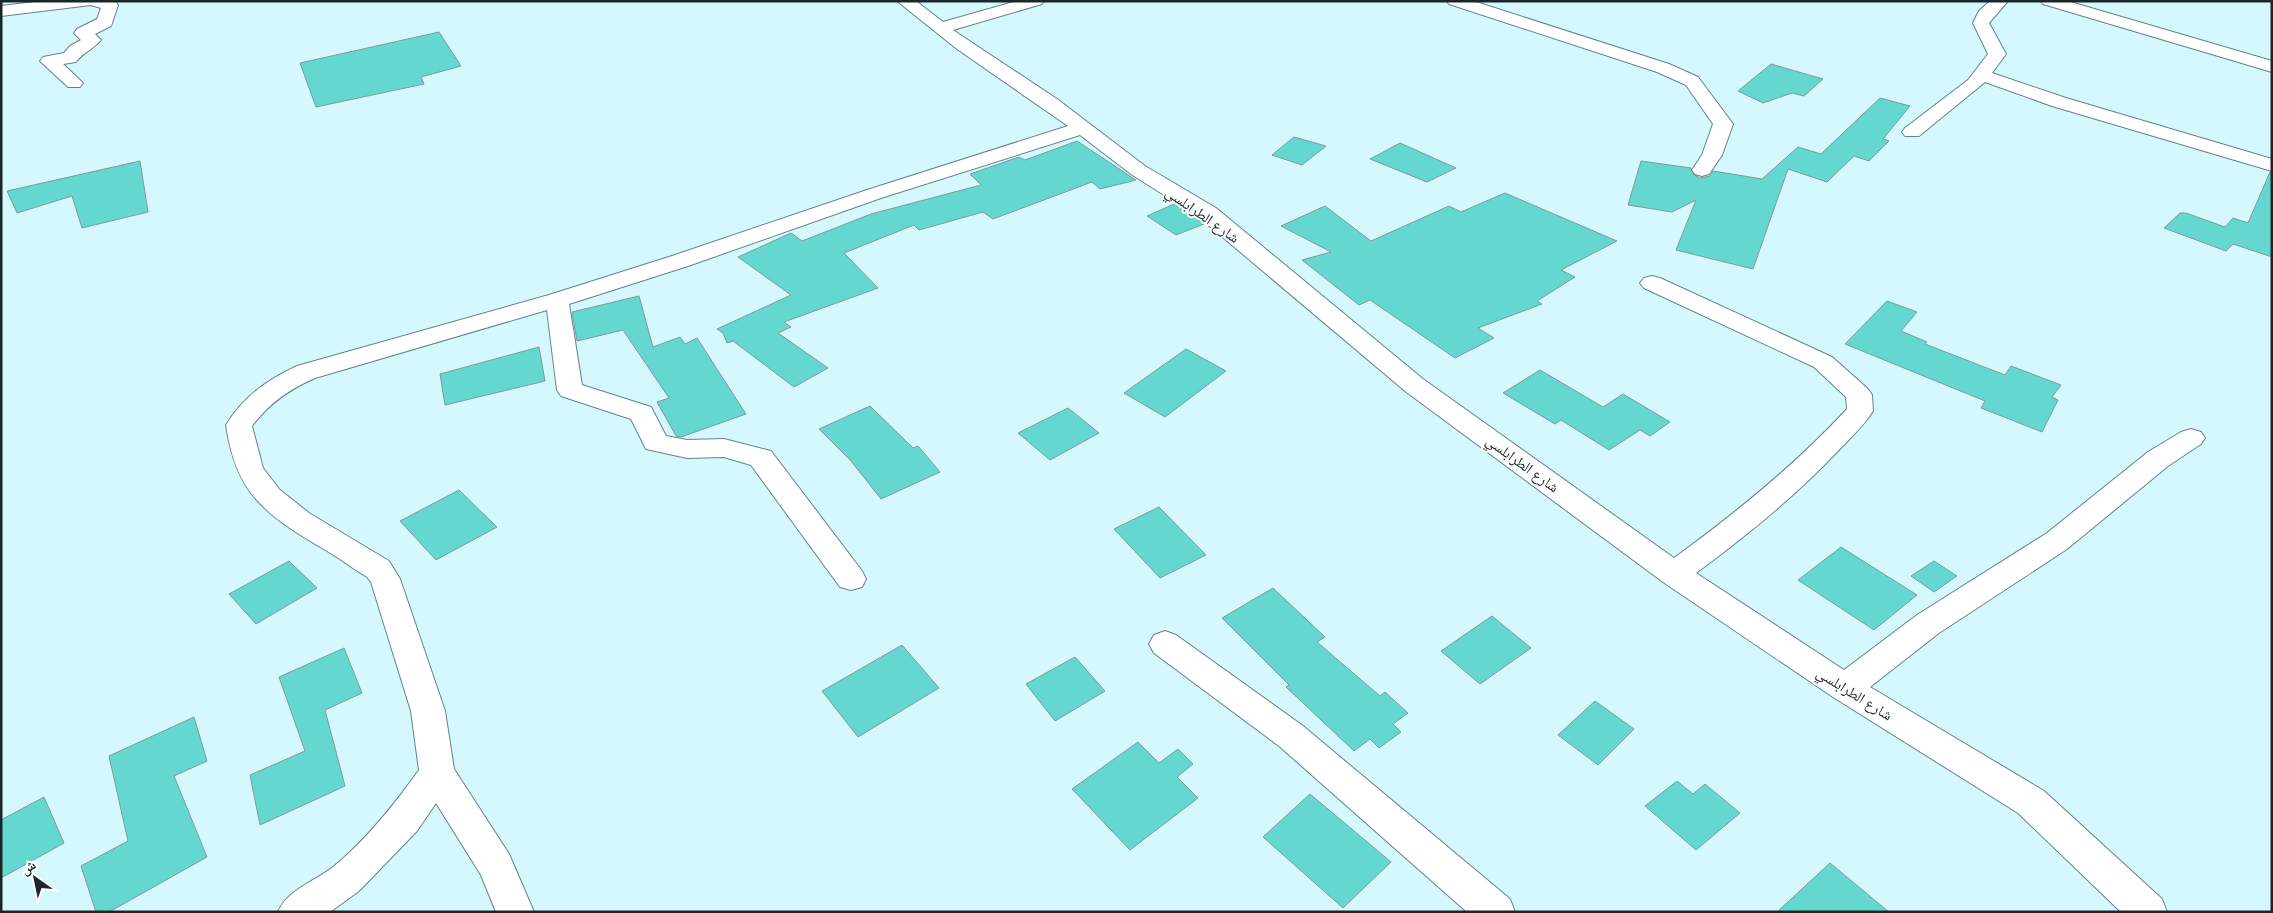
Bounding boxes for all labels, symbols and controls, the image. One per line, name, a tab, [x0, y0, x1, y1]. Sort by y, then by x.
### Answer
street label: شارع الطرابلسي	[1160, 182, 1244, 249]
street label: شارع الطرابلسي	[1481, 430, 1563, 499]
street label: شارع الطرابلسي	[1812, 663, 1896, 727]
north arrow	[10, 853, 60, 903]
text: ش	[17, 855, 39, 879]

